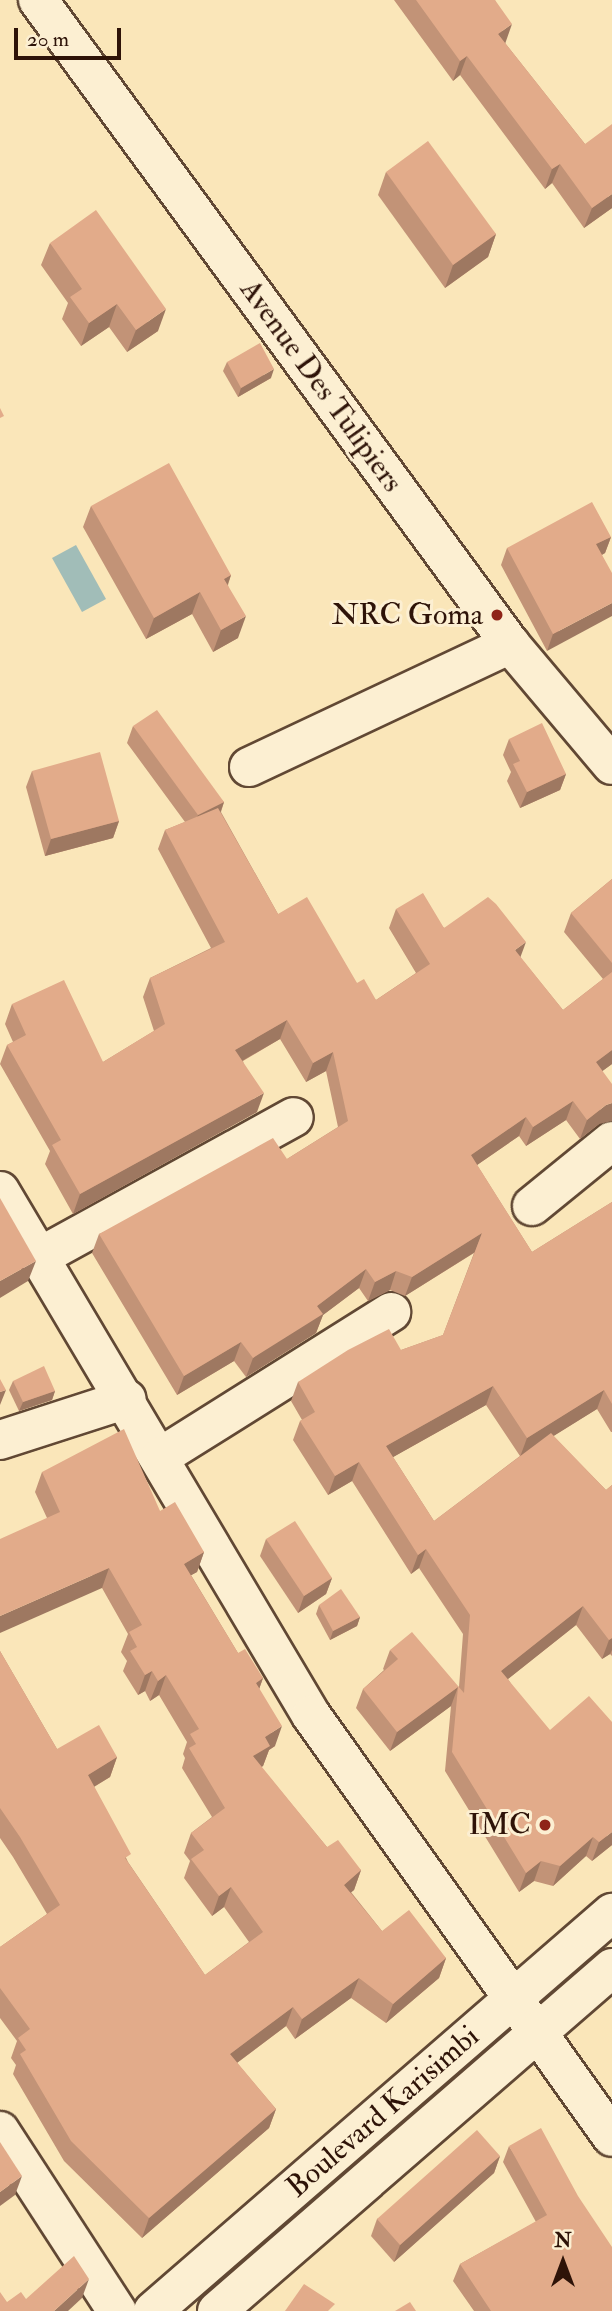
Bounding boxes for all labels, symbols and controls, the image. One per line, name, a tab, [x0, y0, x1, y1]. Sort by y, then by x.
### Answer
scale bar	[18, 14, 124, 58]
text: 20 m	[27, 26, 69, 53]
street label: Avenue Des Tulipiers	[232, 273, 410, 499]
place label: NRC Goma	[332, 597, 483, 633]
marker: NRC Goma	[489, 607, 505, 623]
place label: IMC	[468, 1807, 531, 1843]
marker: IMC	[537, 1817, 553, 1833]
street label: Boulevard Karisimbi	[279, 2019, 487, 2205]
north arrow	[528, 2227, 598, 2297]
text: N	[554, 2229, 572, 2253]

